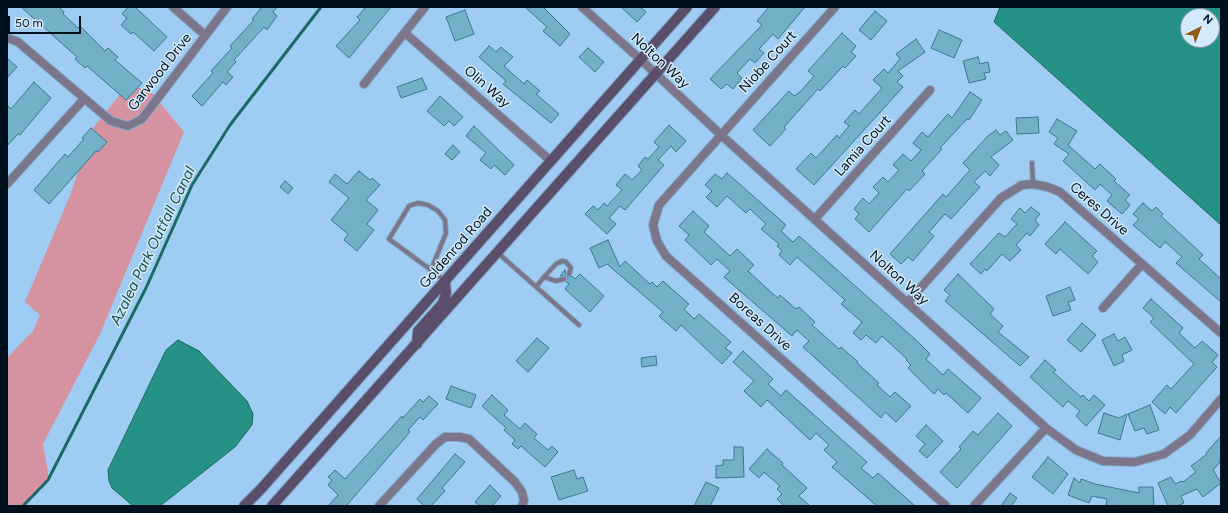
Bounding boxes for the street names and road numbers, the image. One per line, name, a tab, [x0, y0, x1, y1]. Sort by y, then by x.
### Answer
street label: Niobe Court	[736, 28, 800, 96]
street label: Garwood Drive	[125, 30, 195, 114]
street label: Nolton Way	[627, 30, 693, 92]
street label: Olin Way	[460, 62, 514, 112]
street label: Lamia Court	[831, 112, 895, 180]
street label: Ceres Drive	[1066, 179, 1132, 239]
street label: Goldenrod Road	[416, 204, 496, 292]
street label: Nolton Way	[866, 247, 932, 309]
street label: Boreas Drive	[725, 289, 795, 355]

